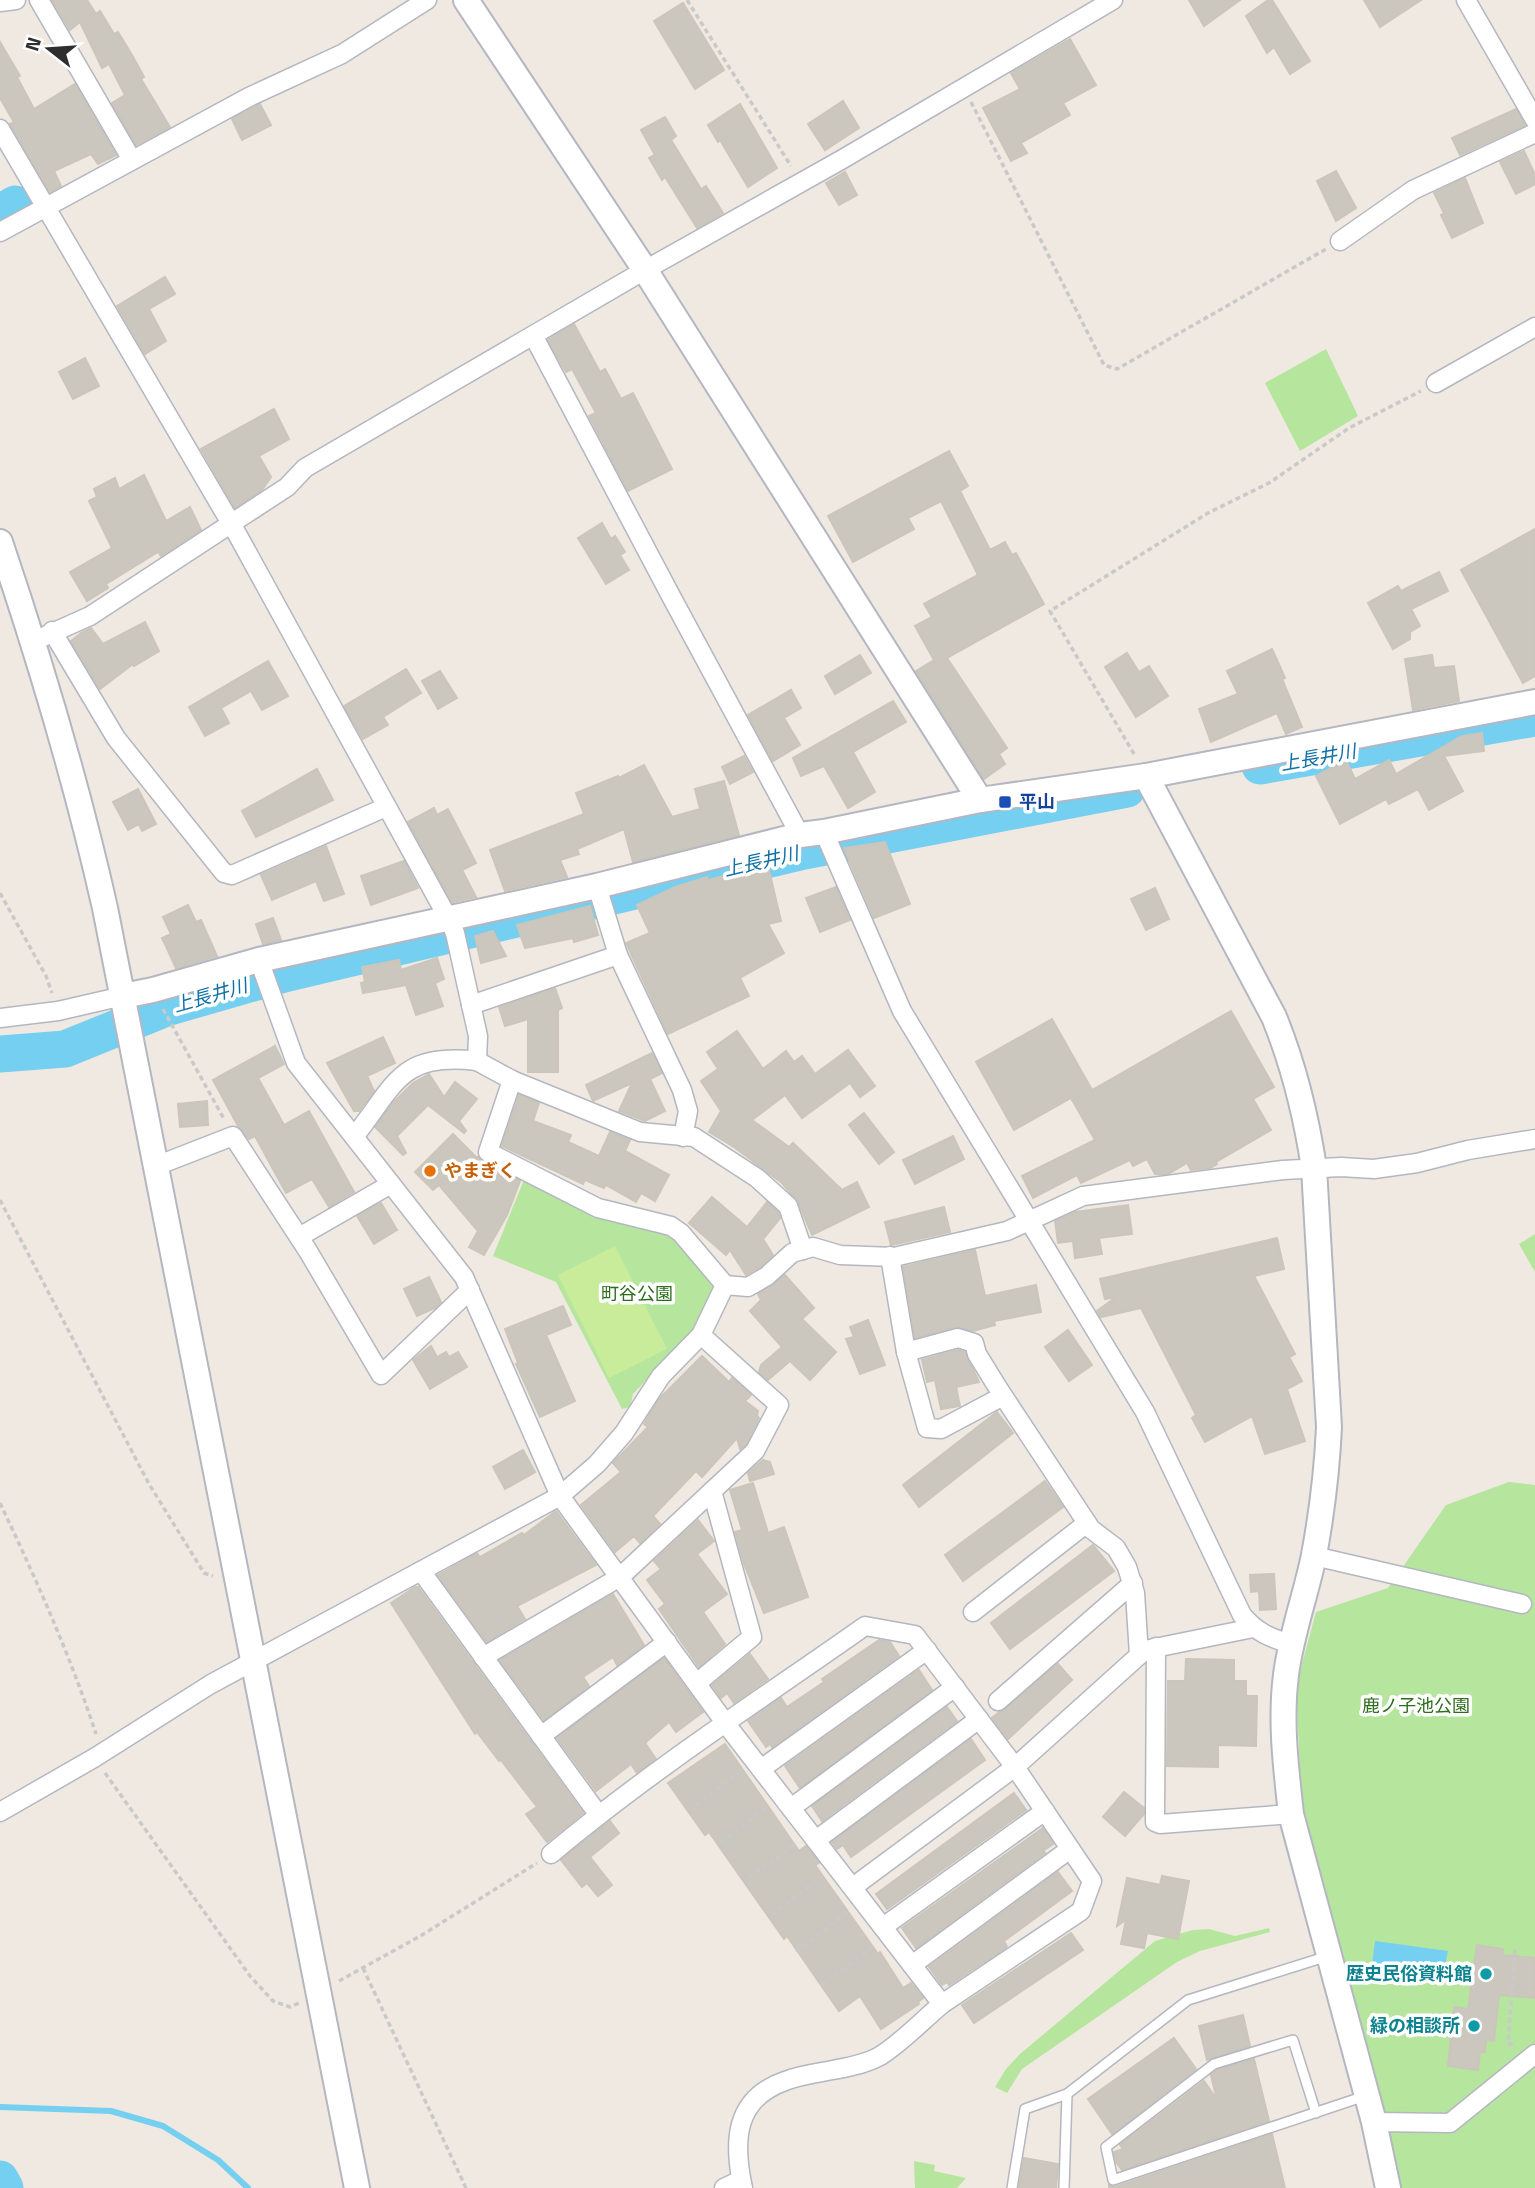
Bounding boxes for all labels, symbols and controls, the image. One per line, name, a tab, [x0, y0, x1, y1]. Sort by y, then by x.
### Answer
north arrow	[14, 14, 84, 84]
text: N	[16, 33, 48, 54]
water label: 上長井川	[1278, 735, 1360, 777]
place label: 平山	[1019, 788, 1055, 815]
marker: 平山	[997, 794, 1013, 810]
water label: 上長井川	[721, 837, 803, 883]
water label: 上長井川	[169, 970, 252, 1019]
place label: やまぎく	[444, 1157, 516, 1184]
marker: やまぎく	[422, 1163, 438, 1179]
park label: 町谷公園	[601, 1280, 673, 1307]
park label: 鹿ノ子池公園	[1362, 1692, 1470, 1719]
place label: 歴史民俗資料館	[1346, 1960, 1472, 1987]
marker: 歴史民俗資料館	[1478, 1966, 1494, 1982]
place label: 緑の相談所	[1370, 2012, 1460, 2039]
marker: 緑の相談所	[1466, 2018, 1482, 2034]

